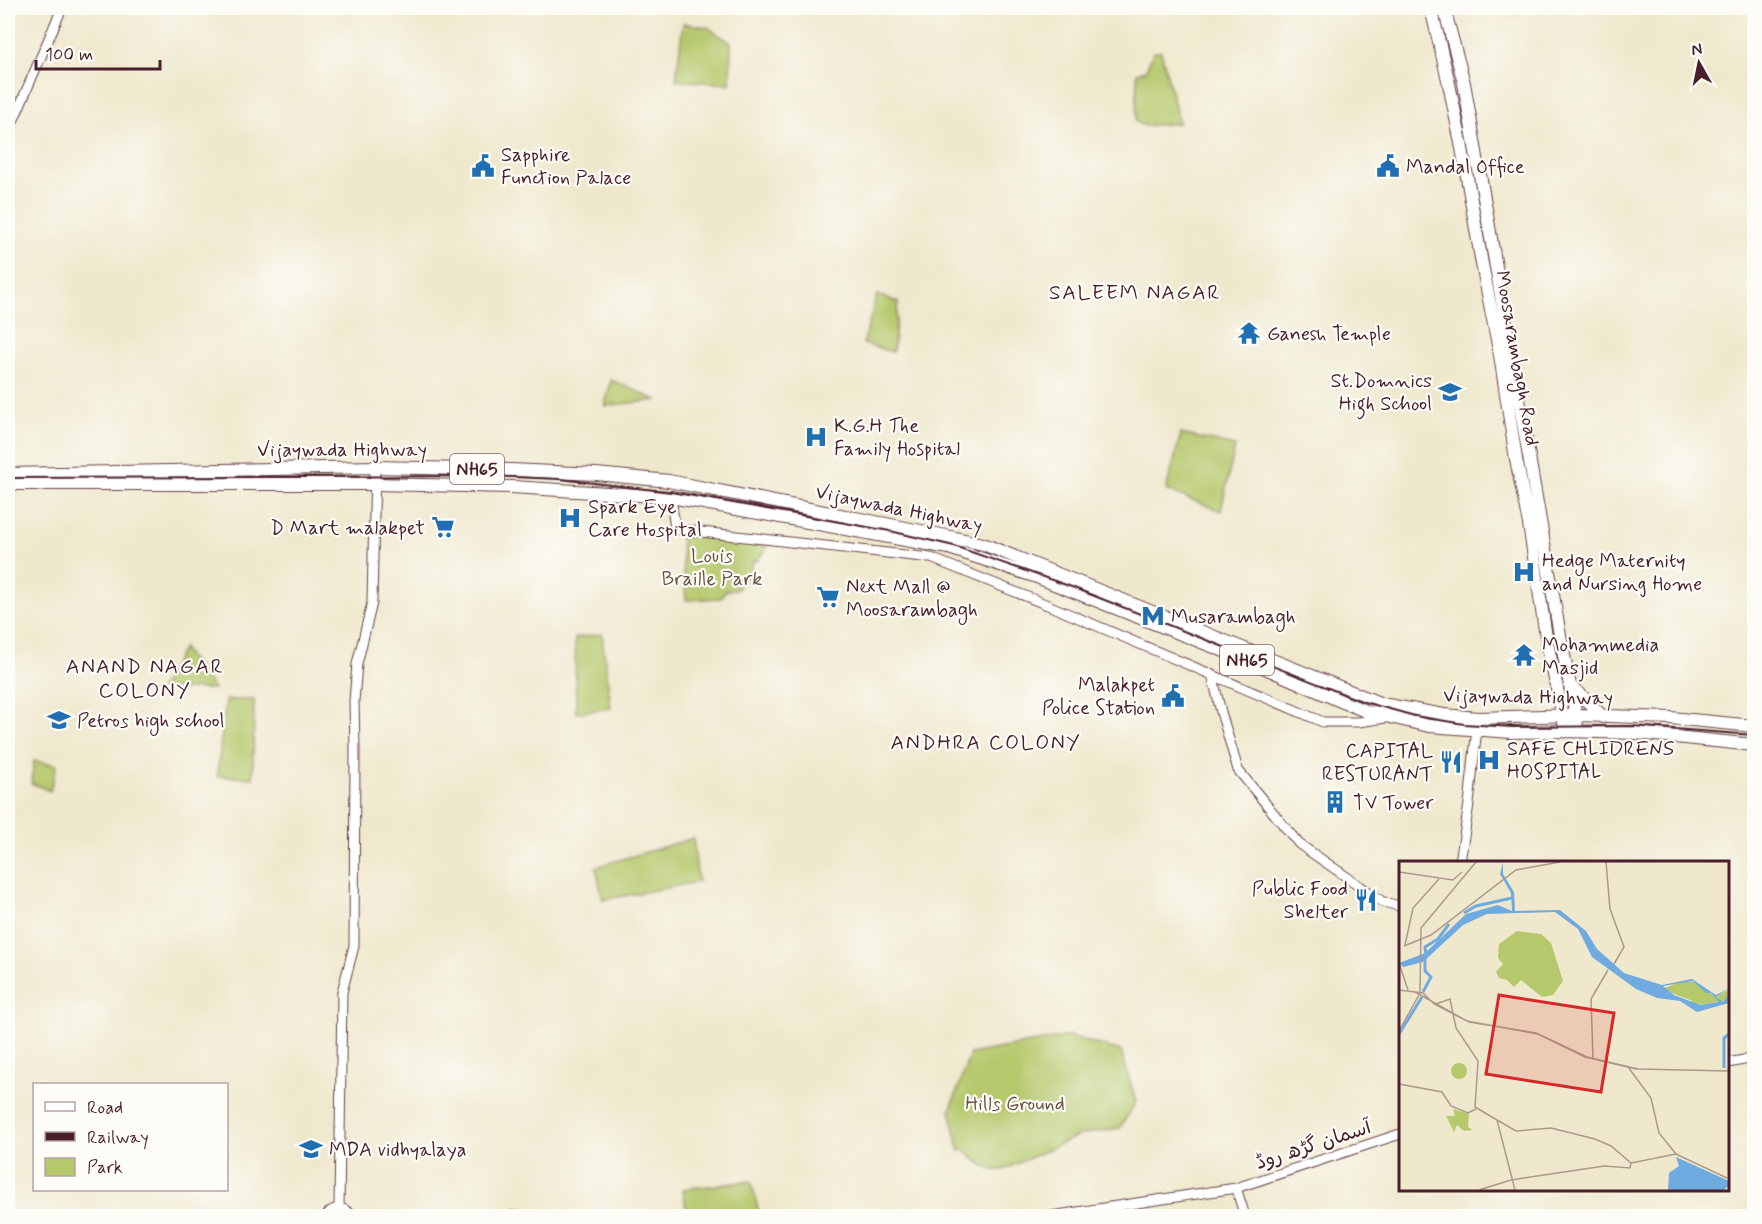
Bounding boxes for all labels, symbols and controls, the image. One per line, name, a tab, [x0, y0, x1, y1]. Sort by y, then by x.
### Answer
scale bar	[36, 33, 160, 71]
north arrow	[1669, 33, 1729, 93]
text: N	[1690, 38, 1704, 61]
text: 100 m	[45, 43, 93, 67]
place label: Sapphire Function Palace	[501, 142, 631, 192]
public building icon: Sapphire Function Palace	[470, 153, 496, 179]
public building icon: Mandal Office	[1375, 153, 1401, 179]
place label: Mandal Office	[1406, 154, 1525, 181]
street label: Moosarambagh Road	[1487, 269, 1545, 448]
district label: SALEEM NAGAR	[1049, 279, 1221, 307]
temple icon: Ganesh Temple	[1236, 320, 1262, 346]
place label: Ganesh Temple	[1267, 321, 1391, 348]
place label: St.Domnics High School	[1330, 368, 1432, 420]
school or university icon: St.Domnics High School	[1437, 379, 1463, 405]
place label: K.G.H The Family Hospital	[834, 413, 960, 463]
hospital icon: K.G.H The Family Hospital	[803, 424, 829, 450]
street label: Vijaywada Highway	[257, 437, 427, 464]
road number: NH65	[450, 454, 504, 484]
street label: Vijaywada Highway	[813, 479, 985, 540]
place label: Spark Eye Care Hospital	[588, 494, 702, 544]
hospital icon: Spark Eye Care Hospital	[557, 505, 583, 531]
supermarket icon: D Mart malakpet	[430, 514, 456, 540]
place label: D Mart malakpet	[270, 515, 425, 542]
park label: Louis Braille Park	[662, 543, 762, 593]
place label: Hedge Maternity and Nursing Home	[1542, 548, 1702, 598]
hospital icon: Hedge Maternity and Nursing Home	[1511, 559, 1537, 585]
place label: Next Mall @ Moosarambagh	[846, 574, 978, 625]
supermarket icon: Next Mall @ Moosarambagh	[815, 584, 841, 610]
metro station icon: Musarambagh	[1140, 603, 1166, 629]
place label: Musarambagh	[1171, 604, 1296, 632]
place label: Mohammedia Masjid	[1542, 632, 1659, 682]
temple icon: Mohammedia Masjid	[1511, 642, 1537, 668]
road number: NH65	[1220, 645, 1274, 675]
district label: ANAND NAGAR COLONY	[66, 653, 224, 705]
place label: Malakpet Police Station	[1042, 672, 1155, 722]
public building icon: Malakpet Police Station	[1160, 683, 1186, 709]
street label: Vijaywada Highway	[1443, 683, 1613, 712]
school or university icon: Petros high school	[46, 707, 72, 733]
place label: Petros high school	[77, 708, 225, 736]
district label: ANDHRA COLONY	[891, 729, 1081, 757]
place label: SAFE CHLIDRENS HOSPITAL	[1507, 736, 1674, 786]
place label: CAPITAL RESTURANT	[1322, 738, 1434, 788]
hospital icon: SAFE CHLIDRENS HOSPITAL	[1476, 747, 1502, 773]
restaurant icon: CAPITAL RESTURANT	[1438, 749, 1464, 775]
building icon: TV Tower	[1322, 789, 1348, 815]
place label: TV Tower	[1353, 790, 1434, 817]
inset map	[1399, 861, 1729, 1191]
place label: Public Food Shelter	[1252, 876, 1349, 926]
restaurant icon: Public Food Shelter	[1353, 887, 1379, 913]
legend	[33, 1083, 228, 1191]
park label: Hills Ground	[965, 1091, 1065, 1118]
text: Road	[87, 1096, 123, 1120]
street label: آسمان گڑھ روڈ	[1252, 1114, 1376, 1177]
text: Railway	[87, 1126, 149, 1150]
school or university icon: MDA vidhyalaya	[298, 1136, 324, 1162]
place label: MDA vidhyalaya	[329, 1137, 467, 1164]
text: Park	[87, 1156, 123, 1180]

